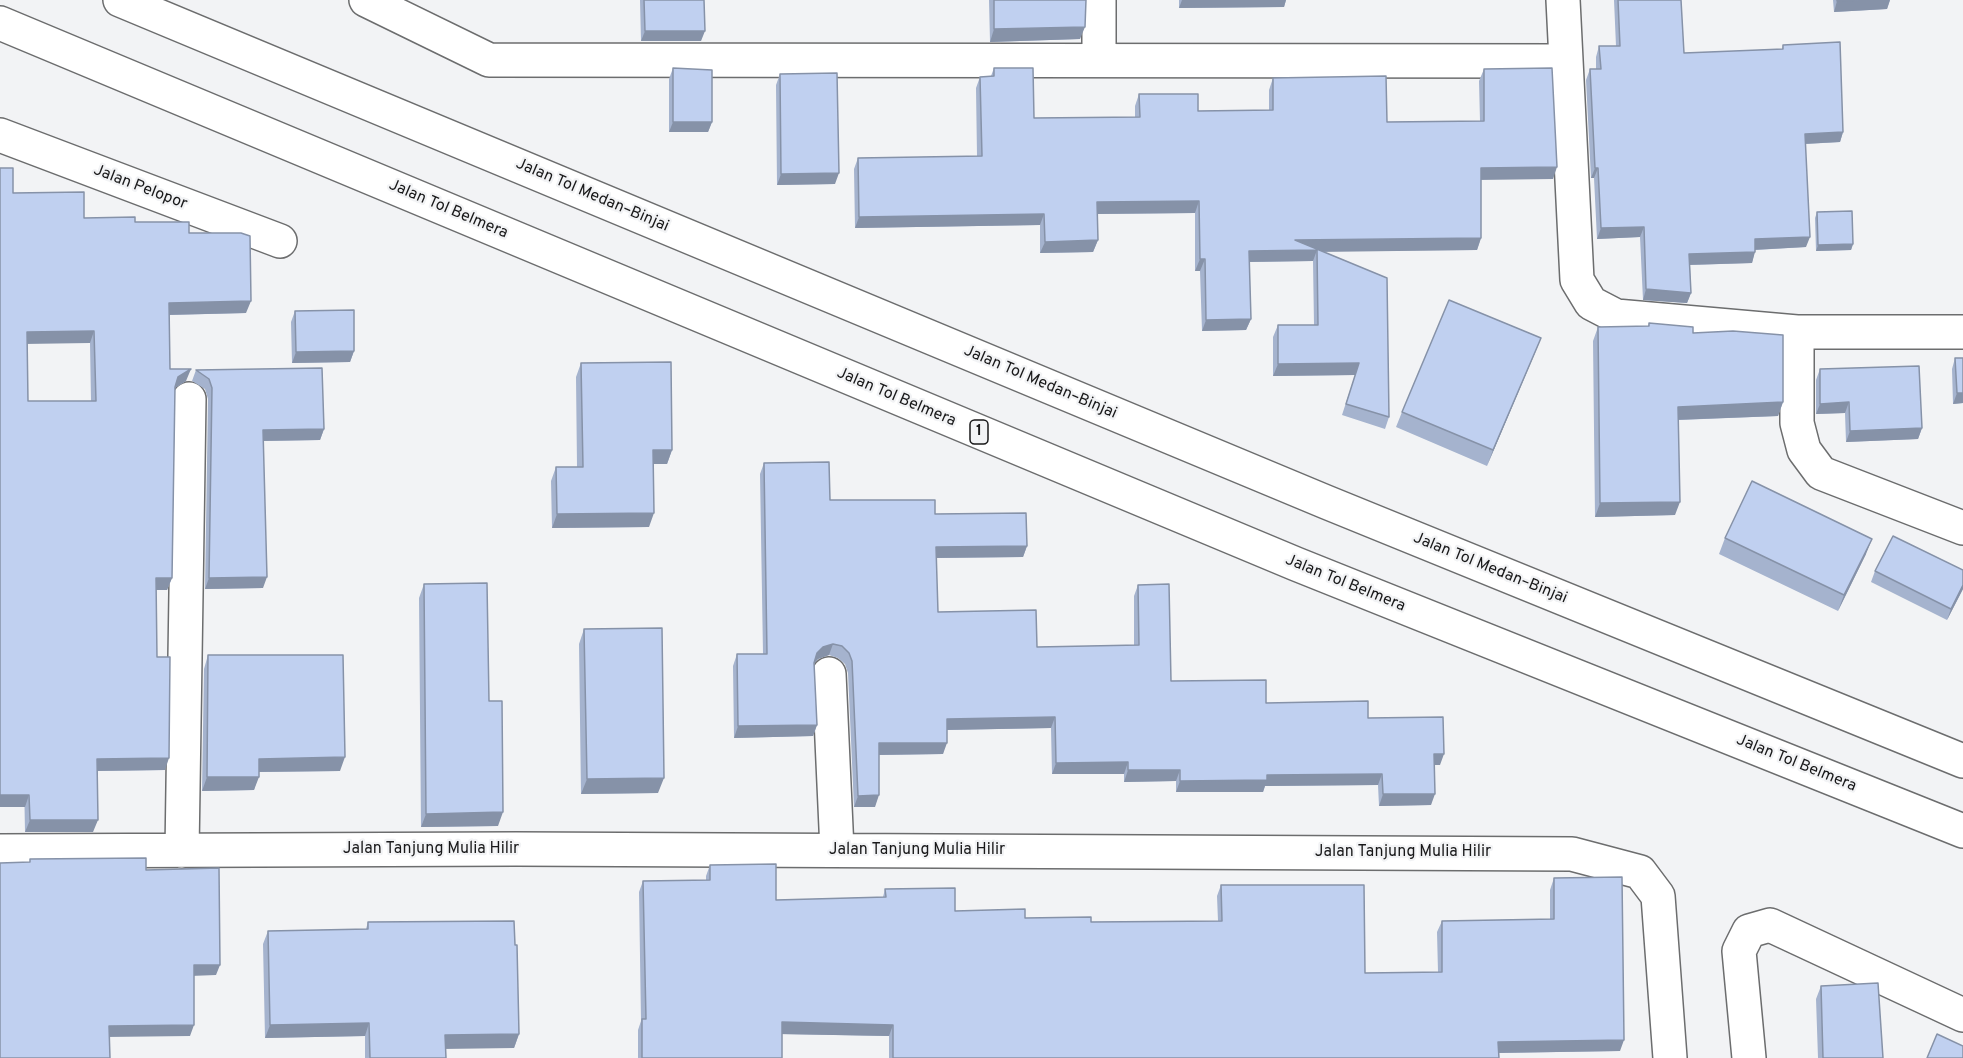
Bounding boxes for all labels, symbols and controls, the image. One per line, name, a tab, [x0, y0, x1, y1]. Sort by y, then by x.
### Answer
street label: Jalan Tol Medan–Binjai	[513, 155, 671, 237]
street label: Jalan Pelopor	[90, 161, 190, 215]
street label: Jalan Tol Belmera	[385, 176, 511, 244]
street label: Jalan Tol Medan–Binjai	[961, 342, 1119, 424]
street label: Jalan Tol Belmera	[833, 364, 959, 432]
road number: 1	[970, 420, 988, 444]
street label: Jalan Tol Medan–Binjai	[1410, 529, 1570, 609]
street label: Jalan Tol Belmera	[1282, 551, 1408, 617]
street label: Jalan Tol Belmera	[1733, 731, 1859, 797]
street label: Jalan Tanjung Mulia Hilir	[343, 840, 519, 860]
street label: Jalan Tanjung Mulia Hilir	[829, 841, 1005, 861]
street label: Jalan Tanjung Mulia Hilir	[1315, 843, 1491, 863]

